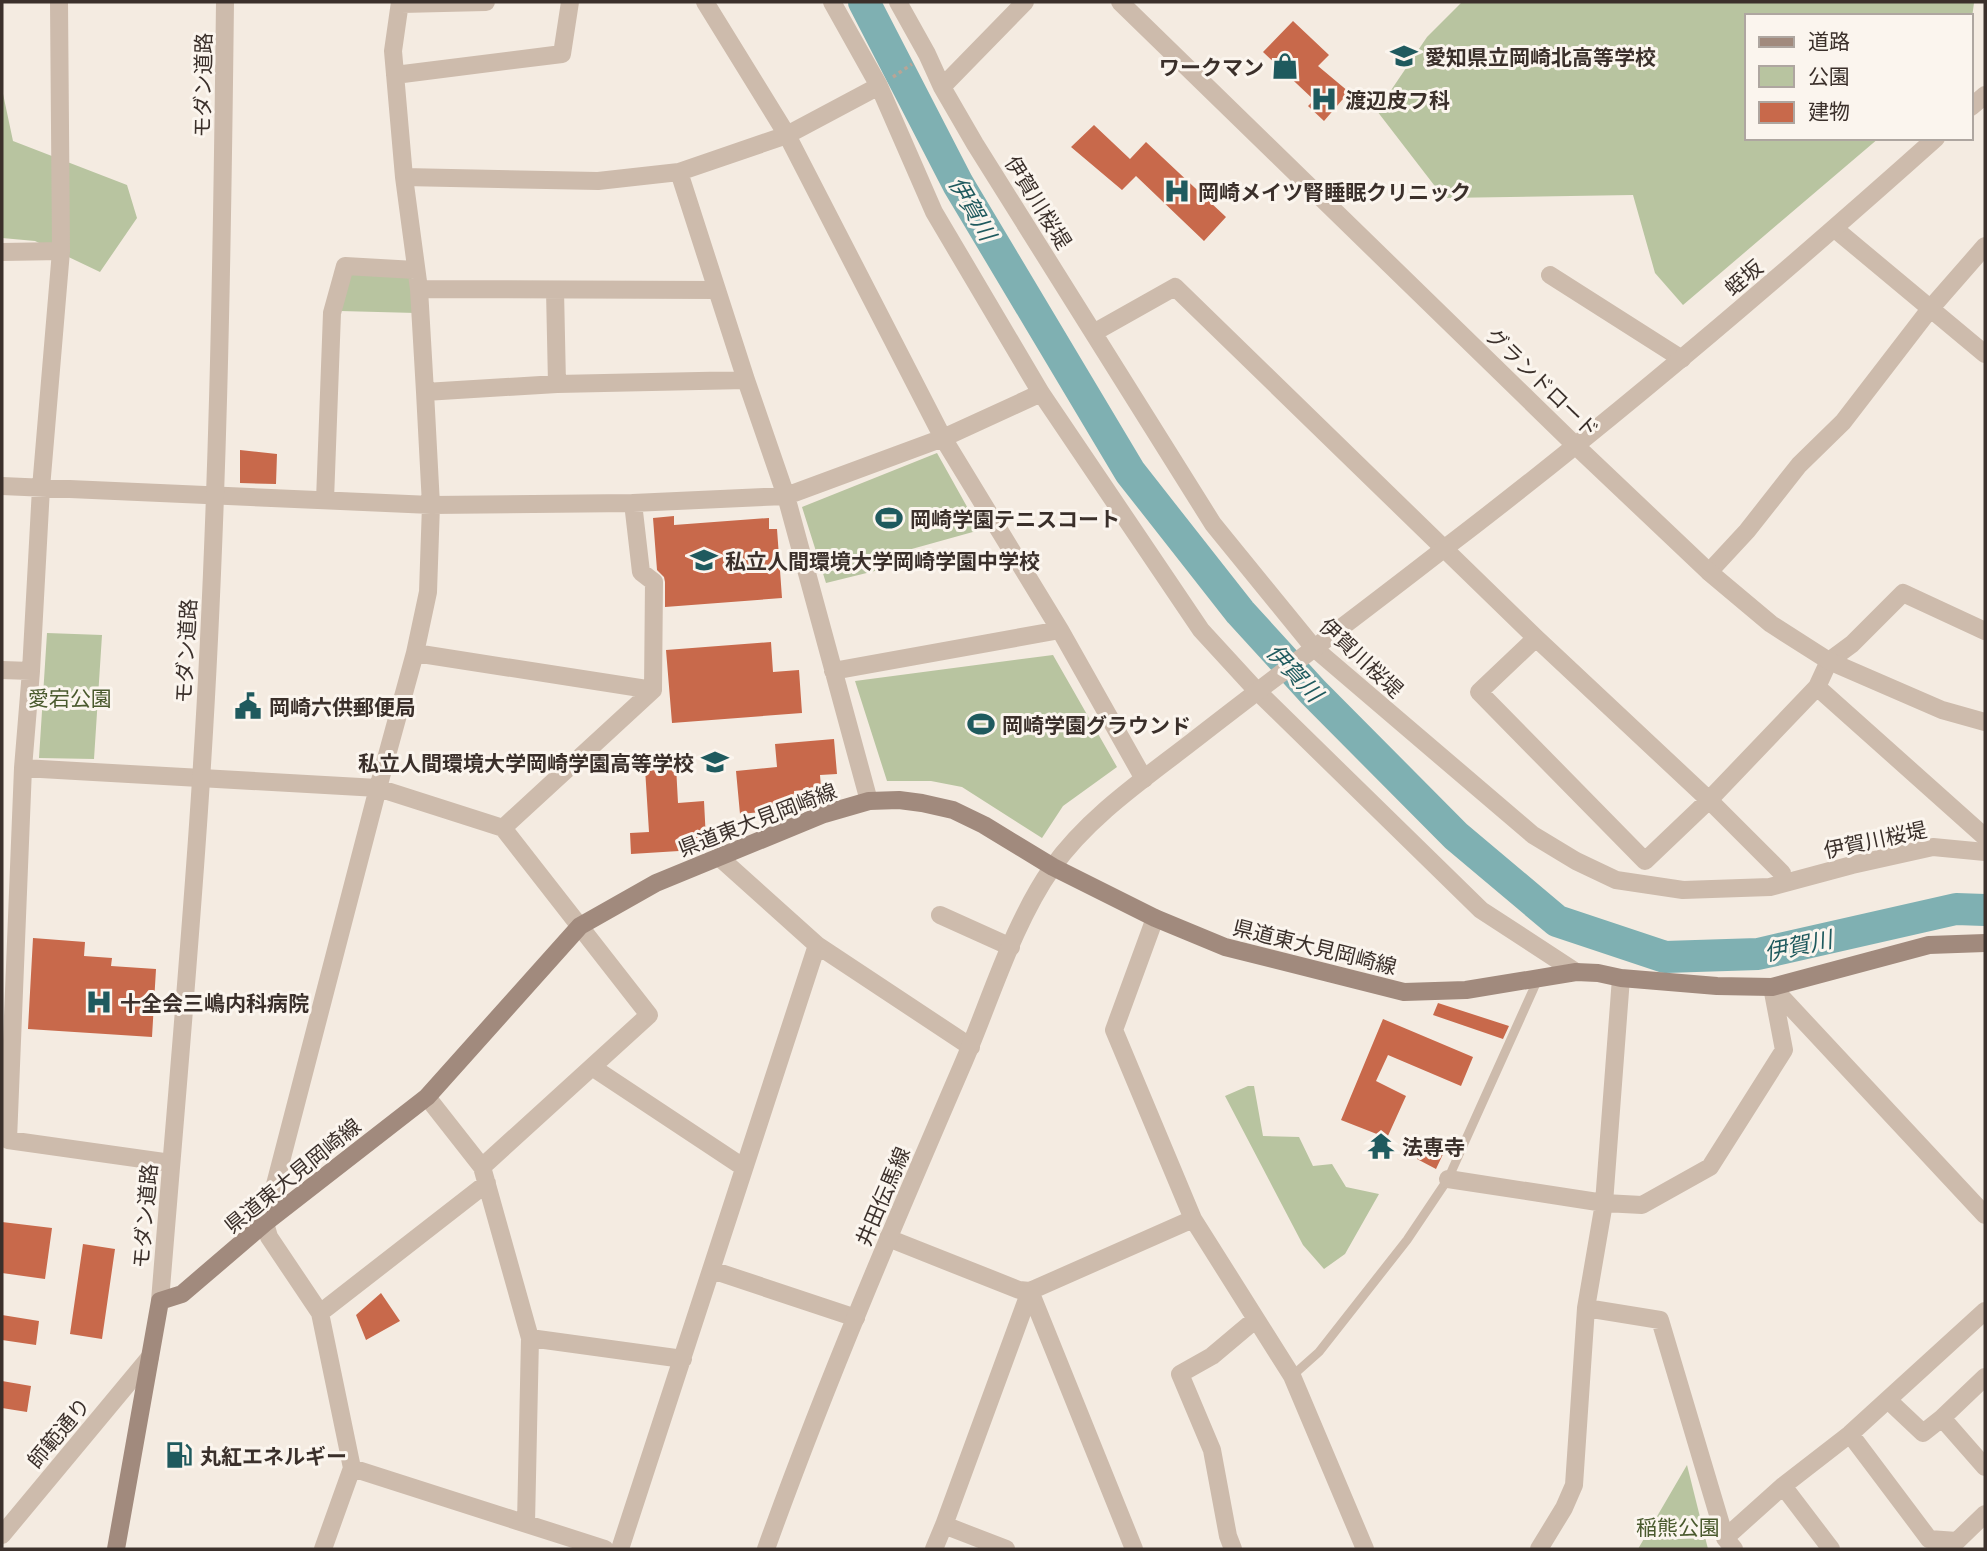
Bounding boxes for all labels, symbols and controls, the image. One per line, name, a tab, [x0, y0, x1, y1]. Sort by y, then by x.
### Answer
legend	[1745, 14, 1973, 140]
text: 道路	[1808, 28, 1850, 53]
street label: モダン道路	[189, 32, 215, 138]
school or university icon: 愛知県立岡崎北高等学校	[1389, 41, 1419, 71]
place label: 愛知県立岡崎北高等学校	[1425, 44, 1656, 69]
shop icon: ワークマン	[1270, 51, 1300, 81]
place label: ワークマン	[1159, 54, 1264, 79]
text: 公園	[1808, 63, 1850, 88]
hospital icon: 渡辺皮フ科	[1309, 84, 1339, 114]
place label: 渡辺皮フ科	[1345, 87, 1450, 112]
text: 建物	[1808, 98, 1850, 123]
street label: 伊賀川桜堤	[1001, 151, 1077, 253]
water label: 伊賀川	[944, 171, 1004, 247]
hospital icon: 岡崎メイツ腎睡眠クリニック	[1162, 176, 1192, 206]
place label: 岡崎メイツ腎睡眠クリニック	[1198, 179, 1471, 204]
street label: 蛭坂	[1719, 254, 1767, 300]
street label: グランドロード	[1481, 322, 1605, 442]
sports icon: 岡崎学園テニスコート	[874, 503, 904, 533]
place label: 岡崎学園テニスコート	[910, 506, 1120, 531]
school or university icon: 私立人間環境大学岡崎学園中学校	[689, 545, 719, 575]
place label: 私立人間環境大学岡崎学園中学校	[725, 548, 1040, 573]
street label: モダン道路	[170, 598, 200, 704]
street label: 伊賀川桜堤	[1315, 612, 1409, 702]
water label: 伊賀川	[1261, 637, 1331, 709]
park label: 愛宕公園	[28, 685, 112, 710]
public building icon: 岡崎六供郵便局	[233, 691, 263, 721]
place label: 岡崎六供郵便局	[269, 694, 416, 719]
sports icon: 岡崎学園グラウンド	[966, 709, 996, 739]
place label: 岡崎学園グラウンド	[1002, 712, 1191, 737]
school or university icon: 私立人間環境大学岡崎学園高等学校	[700, 747, 730, 777]
place label: 私立人間環境大学岡崎学園高等学校	[358, 750, 694, 775]
street label: 県道東大見岡崎線	[674, 777, 840, 861]
street label: 伊賀川桜堤	[1821, 816, 1929, 862]
street label: 県道東大見岡崎線	[1230, 914, 1400, 978]
water label: 伊賀川	[1761, 924, 1838, 966]
hospital icon: 十全会三嶋内科病院	[84, 987, 114, 1017]
place label: 十全会三嶋内科病院	[120, 990, 309, 1015]
street label: 県道東大見岡崎線	[219, 1112, 365, 1238]
temple icon: 法専寺	[1366, 1131, 1396, 1161]
place label: 法専寺	[1402, 1134, 1465, 1159]
street label: 井田伝馬線	[850, 1143, 914, 1249]
street label: モダン道路	[127, 1163, 161, 1269]
street label: 師範通り	[21, 1392, 95, 1472]
fuel station icon: 丸紅エネルギー	[164, 1440, 194, 1470]
place label: 丸紅エネルギー	[200, 1443, 347, 1468]
park label: 稲熊公園	[1636, 1514, 1720, 1539]

